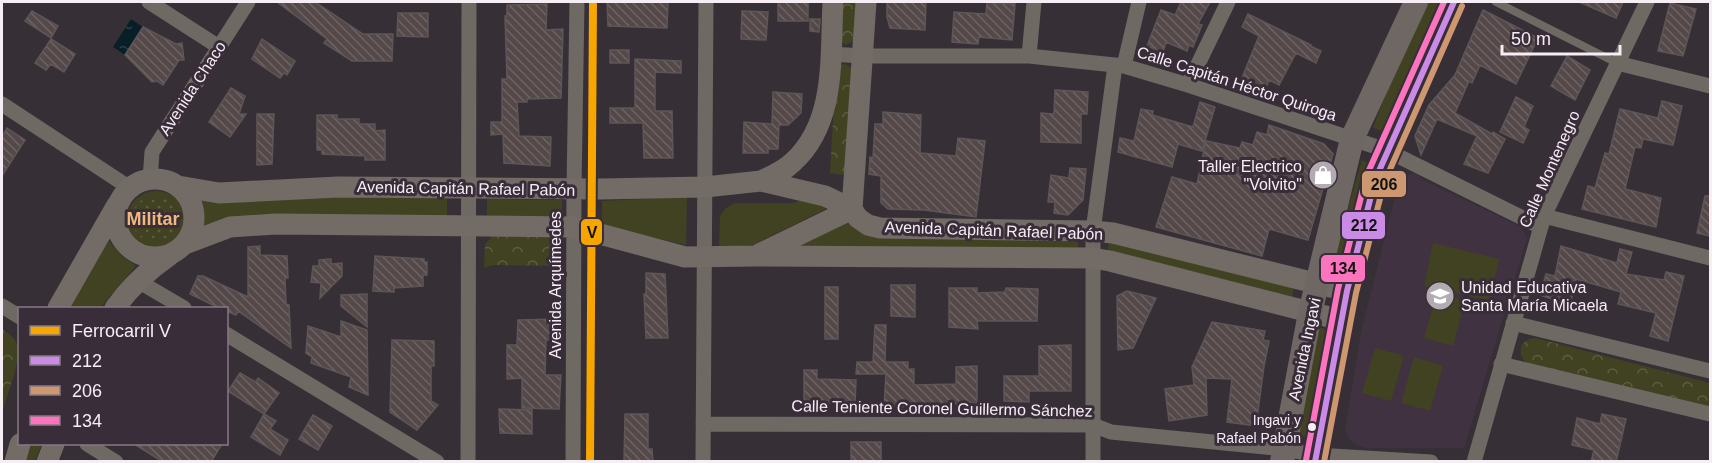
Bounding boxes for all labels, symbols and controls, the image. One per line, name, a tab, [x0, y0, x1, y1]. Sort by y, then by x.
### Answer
scale bar	[1502, 18, 1620, 56]
text: 50 m	[1511, 29, 1551, 49]
street label: Avenida Chaco	[156, 38, 229, 138]
street label: Calle Capitán Héctor Quiroga	[1135, 43, 1339, 124]
street label: Calle Montenegro	[1516, 108, 1583, 230]
place label: Taller Electrico "Volvito"	[1198, 158, 1302, 193]
shop icon: Taller Electrico "Volvito"	[1307, 159, 1339, 191]
line badge: 206	[1361, 170, 1407, 198]
text: 206	[1371, 176, 1397, 193]
street label: Avenida Capitán Rafael Pabón	[357, 178, 575, 199]
district label: Militar	[126, 209, 180, 229]
street label: Avenida Arquímedes	[547, 211, 564, 359]
line badge: 212	[1341, 211, 1386, 240]
text: 212	[1351, 217, 1377, 234]
line badge: V	[580, 218, 603, 246]
street label: Avenida Capitán Rafael Pabón	[884, 218, 1103, 243]
text: V	[587, 224, 598, 241]
line badge: 134	[1320, 254, 1366, 283]
text: 134	[1330, 260, 1356, 277]
place label: Unidad Educativa Santa María Micaela	[1461, 279, 1608, 314]
school or university icon: Unidad Educativa Santa María Micaela	[1424, 280, 1456, 312]
street label: Avenida Ingavi	[1285, 296, 1324, 402]
legend	[18, 307, 228, 445]
text: Ferrocarril V	[72, 321, 171, 341]
text: 212	[72, 351, 102, 371]
text: 206	[72, 381, 102, 401]
street label: Calle Teniente Coronel Guillermo Sánchez	[791, 397, 1093, 420]
text: 134	[72, 411, 102, 431]
place label: Ingavi y Rafael Pabón	[1216, 412, 1301, 446]
marker: Ingavi y Rafael Pabón	[1306, 421, 1318, 433]

